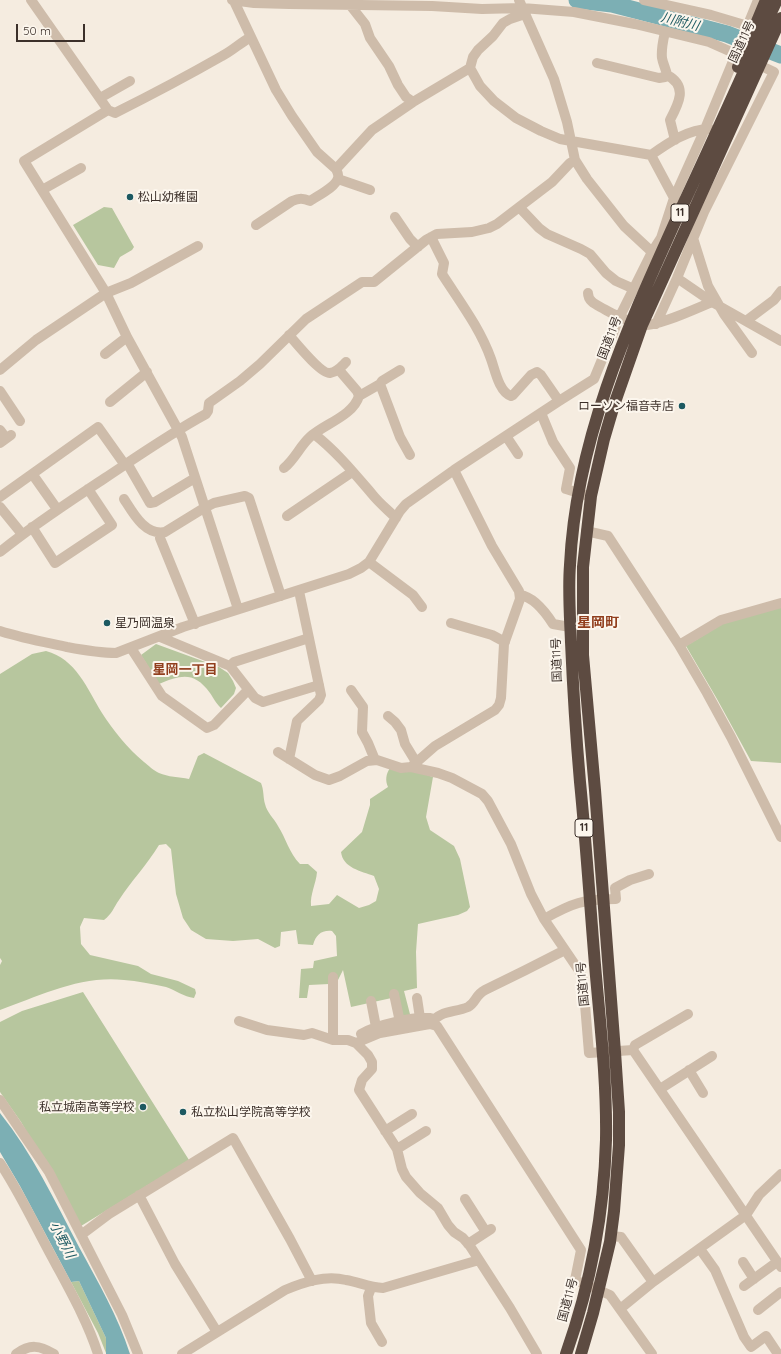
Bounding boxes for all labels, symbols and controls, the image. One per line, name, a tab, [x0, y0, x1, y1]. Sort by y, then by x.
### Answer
water label: 川附川	[659, 10, 701, 34]
scale bar	[18, 16, 87, 42]
street label: 国道11号	[726, 19, 758, 65]
text: 50 m	[23, 23, 51, 38]
place label: 松山幼稚園	[138, 190, 198, 204]
marker: 松山幼稚園	[125, 192, 135, 202]
road number: 11	[671, 204, 689, 222]
street label: 国道11号	[595, 314, 625, 362]
place label: ローソン福音寺店	[578, 399, 674, 413]
marker: ローソン福音寺店	[677, 401, 687, 411]
district label: 星岡町	[577, 615, 619, 631]
place label: 星乃岡温泉	[115, 616, 175, 630]
marker: 星乃岡温泉	[102, 618, 112, 628]
street label: 国道11号	[549, 637, 565, 683]
district label: 星岡一丁目	[153, 662, 217, 678]
road number: 11	[575, 819, 593, 837]
street label: 国道11号	[574, 961, 592, 1007]
place label: 私立城南高等学校	[39, 1100, 135, 1114]
marker: 私立城南高等学校	[138, 1102, 148, 1112]
place label: 私立松山学院高等学校	[191, 1105, 311, 1119]
marker: 私立松山学院高等学校	[178, 1107, 188, 1117]
water label: 小野川	[46, 1219, 78, 1261]
street label: 国道11号	[555, 1276, 581, 1324]

